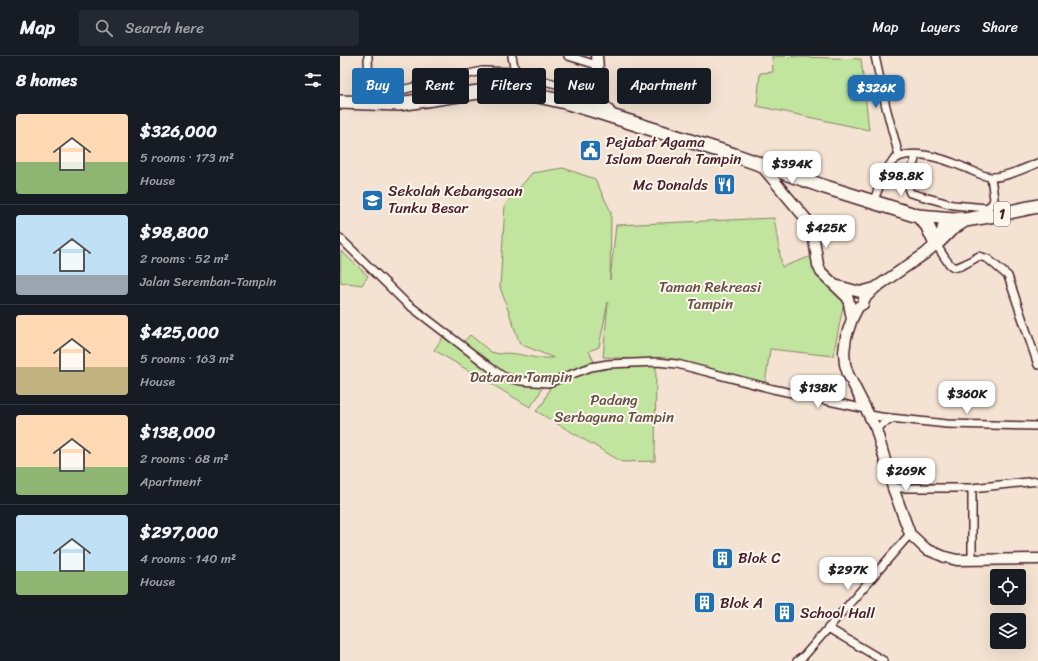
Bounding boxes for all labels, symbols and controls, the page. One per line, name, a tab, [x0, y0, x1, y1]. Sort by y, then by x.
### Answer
search box	[79, 10, 359, 46]
text: Map	[20, 11, 55, 44]
text: Search here	[125, 15, 204, 41]
text: Map	[873, 15, 898, 40]
text: Layers	[920, 15, 960, 40]
text: Share	[982, 15, 1018, 40]
icon: search	[93, 17, 115, 39]
text: 8 homes	[16, 65, 77, 95]
chip: Buy	[352, 68, 404, 104]
chip: Rent	[412, 68, 469, 104]
chip: Filters	[477, 68, 546, 104]
chip: New	[554, 68, 609, 104]
chip: Apartment	[617, 68, 711, 104]
icon: filters	[302, 69, 324, 91]
pin: $326K	[848, 75, 904, 109]
text: $326K	[857, 76, 895, 99]
text: $326,000	[140, 116, 217, 146]
place label: Pejabat Agama Islam Daerah Tampin	[605, 129, 741, 172]
icon: home	[48, 130, 96, 178]
public building icon: Pejabat Agama Islam Daerah Tampin	[578, 138, 604, 164]
text: 5 rooms · 173 m²	[140, 146, 234, 169]
pin: $394K	[764, 151, 820, 185]
text: $394K	[772, 152, 812, 175]
pin: $98.8K	[868, 163, 934, 197]
text: $98.8K	[879, 164, 923, 187]
text: House	[140, 169, 175, 192]
place label: Mc Donalds	[633, 172, 708, 198]
restaurant icon: Mc Donalds	[711, 172, 737, 198]
place label: Sekolah Kebangsaan Tunku Besar	[388, 178, 523, 221]
school or university icon: Sekolah Kebangsaan Tunku Besar	[360, 187, 386, 213]
road number: 1	[994, 202, 1010, 226]
pin: $425K	[798, 215, 854, 249]
text: $425K	[806, 216, 846, 239]
text: $98,800	[140, 217, 208, 247]
icon: home	[48, 231, 96, 279]
text: 2 rooms · 52 m²	[140, 247, 229, 270]
text: Jalan Seremban-Tampin	[140, 270, 276, 293]
park label: Taman Rekreasi Tampin	[659, 274, 762, 317]
text: $425,000	[140, 317, 219, 347]
icon: home	[48, 331, 96, 379]
text: 5 rooms · 163 m²	[140, 347, 234, 370]
park label: Dataran Tampin	[470, 364, 572, 390]
text: House	[140, 370, 175, 393]
pin: $138K	[790, 375, 846, 409]
text: $138K	[799, 376, 837, 399]
pin: $360K	[939, 381, 995, 415]
text: $360K	[947, 382, 987, 405]
park label: Padang Serbaguna Tampin	[554, 387, 674, 430]
text: $138,000	[140, 417, 215, 447]
icon: home	[48, 431, 96, 479]
text: 2 rooms · 68 m²	[140, 447, 229, 470]
pin: $269K	[878, 458, 934, 492]
text: $269K	[886, 459, 926, 482]
text: Apartment	[140, 470, 201, 493]
text: $297,000	[140, 517, 218, 547]
icon: home	[48, 531, 96, 579]
building icon: Blok C	[710, 545, 736, 571]
place label: Blok C	[738, 545, 781, 571]
text: 4 rooms · 140 m²	[140, 547, 236, 570]
pin: $297K	[820, 557, 876, 591]
text: $297K	[828, 558, 868, 581]
map controls	[990, 569, 1026, 649]
button: locate	[990, 569, 1026, 605]
text: House	[140, 570, 175, 593]
building icon: Blok A	[691, 590, 717, 616]
place label: Blok A	[720, 590, 763, 616]
building icon: School Hall	[771, 600, 797, 626]
place label: School Hall	[800, 600, 876, 626]
button: layers	[990, 613, 1026, 649]

